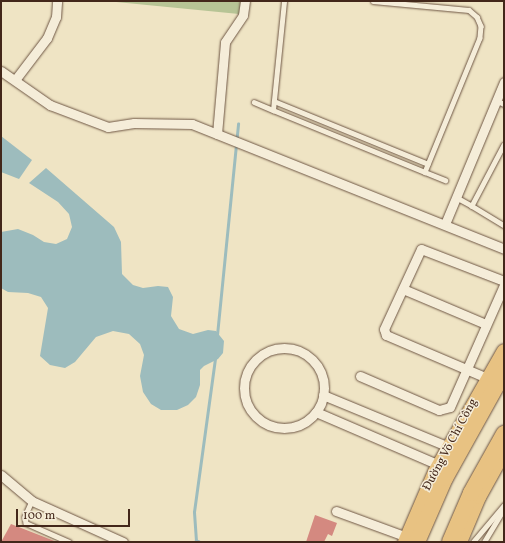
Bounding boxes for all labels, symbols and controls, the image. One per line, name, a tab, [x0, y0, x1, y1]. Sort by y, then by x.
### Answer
street label: Đường Võ Chí Công	[421, 396, 481, 494]
scale bar	[18, 501, 132, 527]
text: 100 m	[23, 508, 55, 524]

